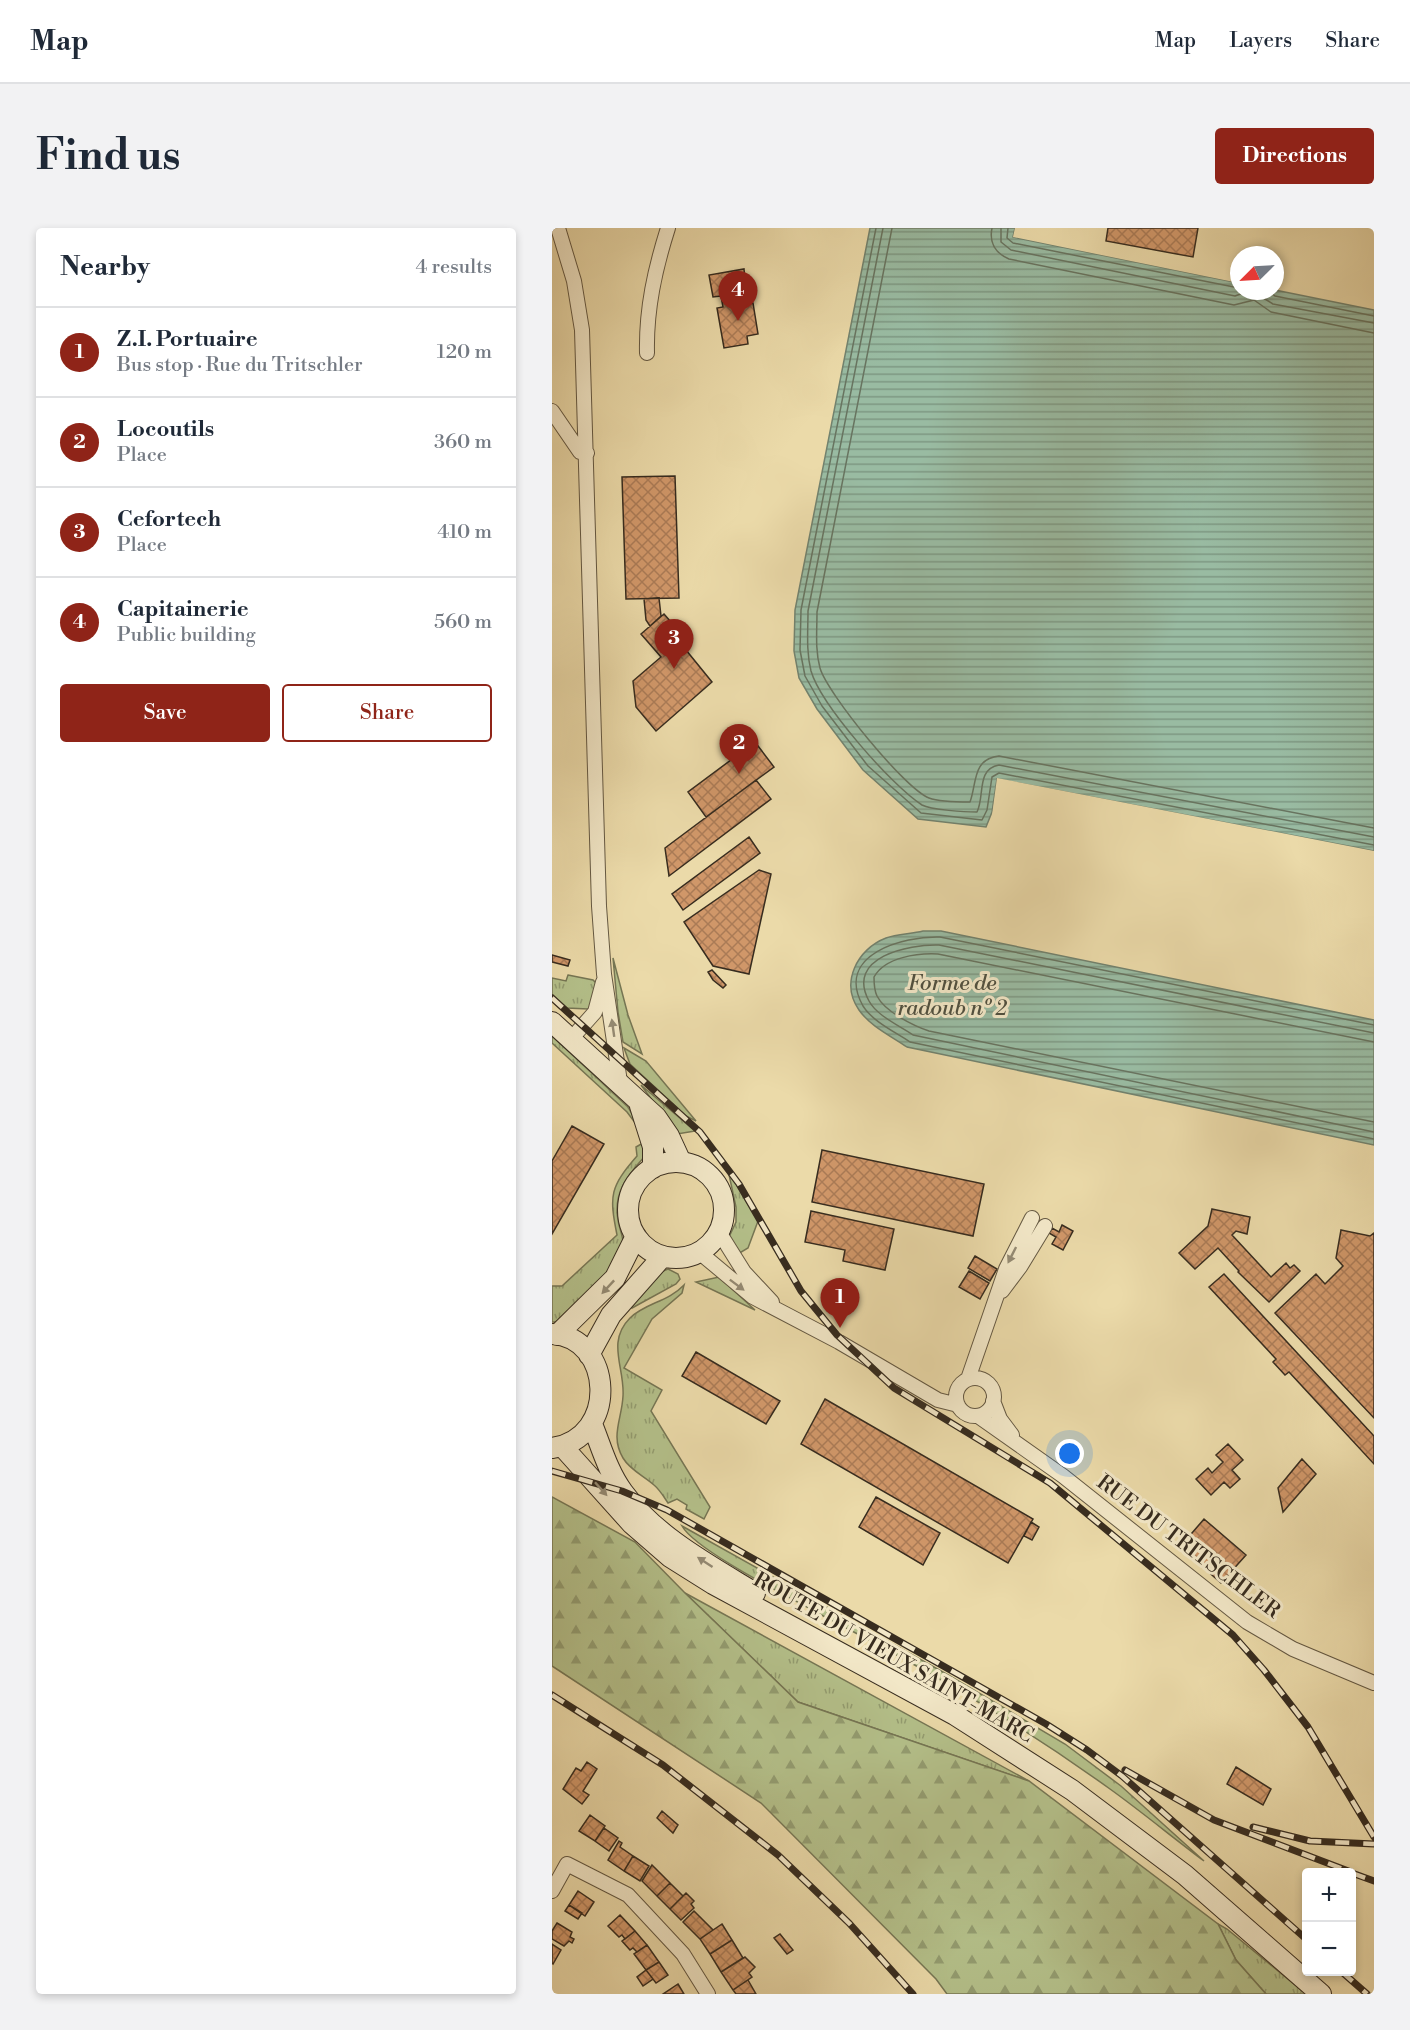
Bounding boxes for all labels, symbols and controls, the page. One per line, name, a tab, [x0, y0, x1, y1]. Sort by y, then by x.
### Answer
text: Map	[30, 24, 89, 59]
text: Map	[1155, 28, 1196, 54]
text: Layers	[1229, 28, 1292, 54]
text: Share	[1325, 28, 1380, 54]
button: Directions	[1215, 128, 1374, 184]
text: Find us	[36, 130, 180, 183]
north arrow	[1230, 246, 1284, 300]
text: Nearby	[60, 251, 150, 283]
text: 4 results	[415, 255, 492, 280]
pin: 4	[718, 272, 758, 321]
text: Z.I. Portuaire	[117, 326, 257, 353]
text: 1	[75, 340, 84, 365]
text: 120 m	[437, 340, 492, 365]
text: Bus stop · Rue du Tritschler	[117, 353, 363, 378]
text: Locoutils	[117, 416, 214, 443]
text: 2	[73, 430, 86, 455]
text: 360 m	[434, 430, 492, 455]
text: Place	[117, 443, 167, 468]
text: Cefortech	[117, 506, 221, 533]
text: 3	[73, 520, 86, 545]
text: 410 m	[437, 520, 492, 545]
text: Place	[117, 533, 167, 558]
text: Capitainerie	[117, 596, 249, 623]
text: 4	[73, 610, 86, 635]
text: 560 m	[434, 610, 492, 635]
pin: 3	[654, 620, 694, 669]
text: Public building	[117, 623, 256, 648]
button: Save	[60, 684, 270, 742]
button: Share	[282, 684, 492, 742]
pin: 2	[720, 724, 759, 774]
water label: Forme de radoub nº 2	[897, 970, 1008, 1022]
one-way arrow	[609, 1018, 618, 1037]
one-way arrow	[1008, 1247, 1017, 1264]
pin: 1	[820, 1278, 860, 1328]
one-way arrow	[601, 1279, 615, 1294]
one-way arrow	[728, 1279, 744, 1291]
your location	[1055, 1439, 1084, 1468]
street label: RUE DU TRITSCHLER	[1091, 1470, 1285, 1625]
one-way arrow	[594, 1481, 607, 1496]
one-way arrow	[697, 1556, 714, 1567]
street label: ROUTE DU VIEUX SAINT-MARC	[748, 1567, 1038, 1749]
map controls	[1302, 1868, 1356, 1976]
button: +	[1302, 1868, 1356, 1922]
button: −	[1302, 1922, 1356, 1976]

